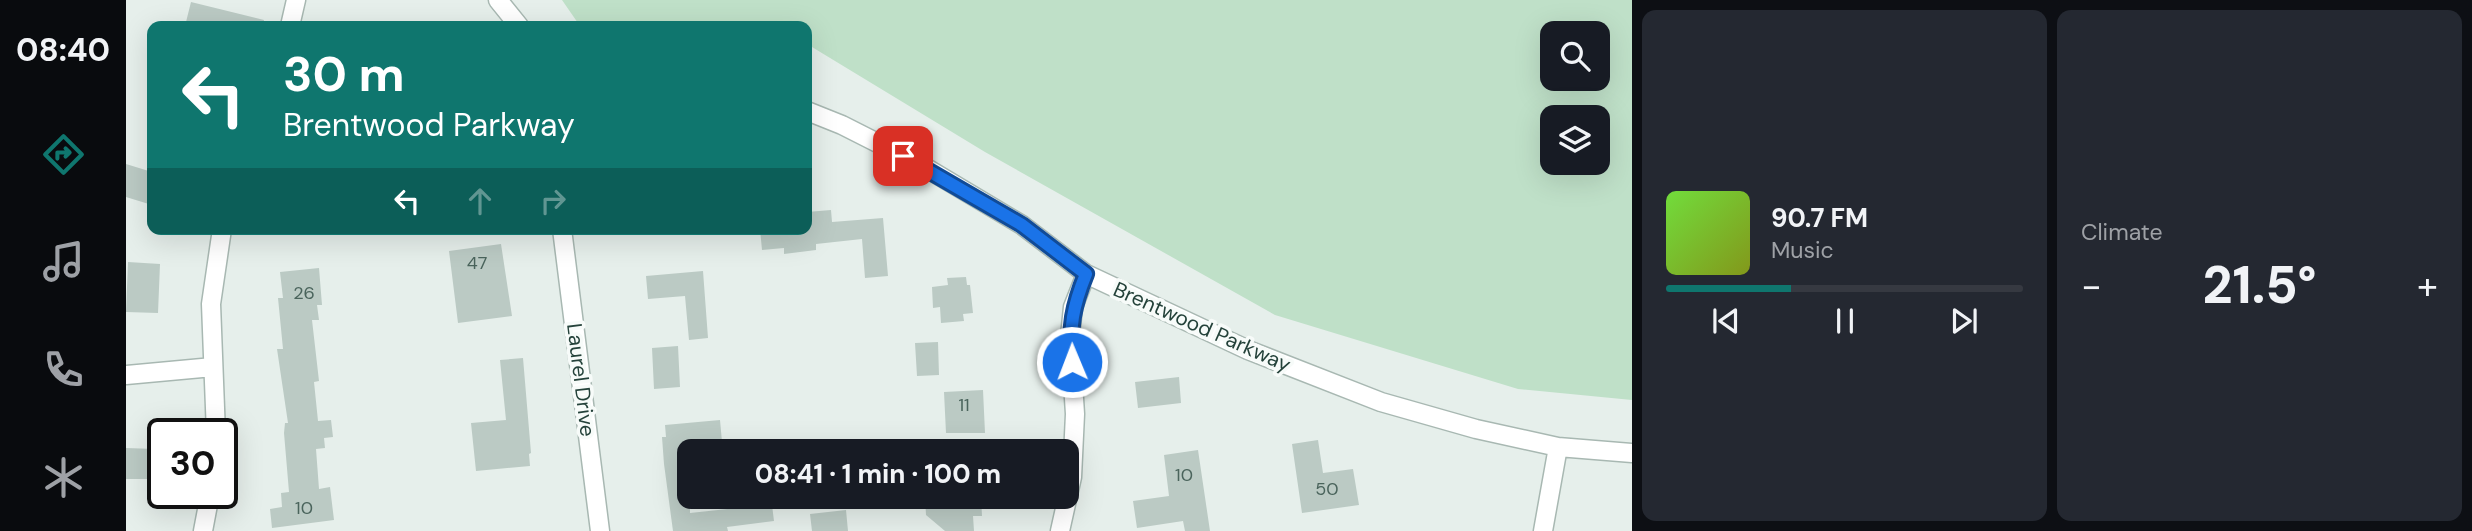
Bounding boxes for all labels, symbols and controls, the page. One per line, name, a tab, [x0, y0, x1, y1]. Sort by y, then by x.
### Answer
map controls	[1540, 21, 1610, 175]
button: search	[1540, 21, 1610, 91]
text: 08:40	[16, 29, 110, 71]
text: 30 m	[283, 42, 405, 106]
icon: left	[168, 49, 259, 140]
text: Brentwood Parkway	[283, 104, 575, 146]
button: layers	[1540, 105, 1610, 175]
pin	[873, 126, 933, 186]
icon: directions	[39, 130, 88, 179]
icon: arrive	[884, 137, 922, 175]
icon: left	[388, 182, 426, 220]
icon: ahead	[461, 182, 499, 220]
icon: right	[534, 182, 572, 220]
text: 90.7 FM	[1771, 201, 1868, 235]
text: Climate	[2081, 217, 2163, 247]
text: Music	[1771, 235, 1834, 265]
icon: music	[39, 237, 88, 286]
house number: 47	[467, 251, 487, 275]
text: 21.5°	[2202, 251, 2317, 319]
text: −	[2081, 261, 2102, 311]
text: +	[2417, 261, 2438, 311]
street label: Brentwood Parkway	[1109, 275, 1295, 379]
house number: 26	[293, 281, 315, 305]
icon: previous	[1707, 302, 1745, 340]
icon: pause	[1826, 302, 1864, 340]
icon: next	[1945, 302, 1983, 340]
street label: Laurel Drive	[560, 322, 602, 438]
position arrow	[1035, 325, 1109, 399]
icon: phone	[39, 345, 88, 394]
house number: 11	[958, 393, 970, 417]
speed limit sign: 30	[147, 418, 238, 509]
icon: climate	[39, 453, 88, 502]
text: 08:41 · 1 min · 100 m	[755, 457, 1001, 491]
house number: 10	[1175, 463, 1193, 487]
house number: 50	[1315, 477, 1339, 501]
house number: 10	[295, 496, 313, 520]

